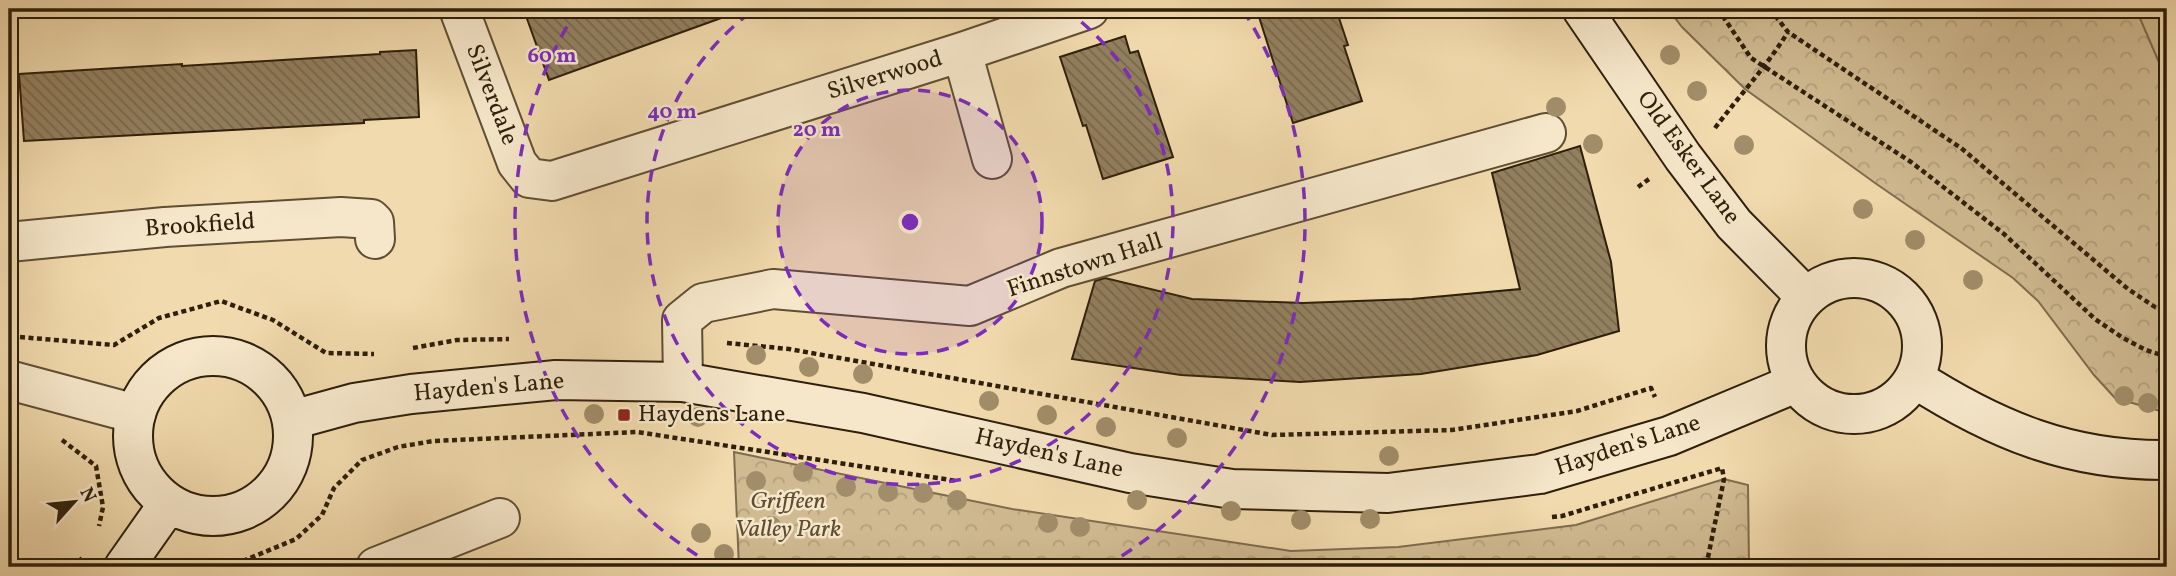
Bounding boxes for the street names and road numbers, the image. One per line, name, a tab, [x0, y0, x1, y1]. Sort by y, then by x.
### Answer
street label: Silverdale	[456, 40, 526, 150]
street label: Silverwood	[823, 42, 947, 110]
street label: Old Esker Lane	[1628, 84, 1748, 232]
street label: Brookfield	[144, 205, 256, 247]
street label: Finnstown Hall	[1003, 225, 1167, 307]
street label: Hayden's Lane	[412, 364, 566, 412]
street label: Hayden's Lane	[1551, 406, 1705, 486]
street label: Hayden's Lane	[972, 420, 1126, 488]

